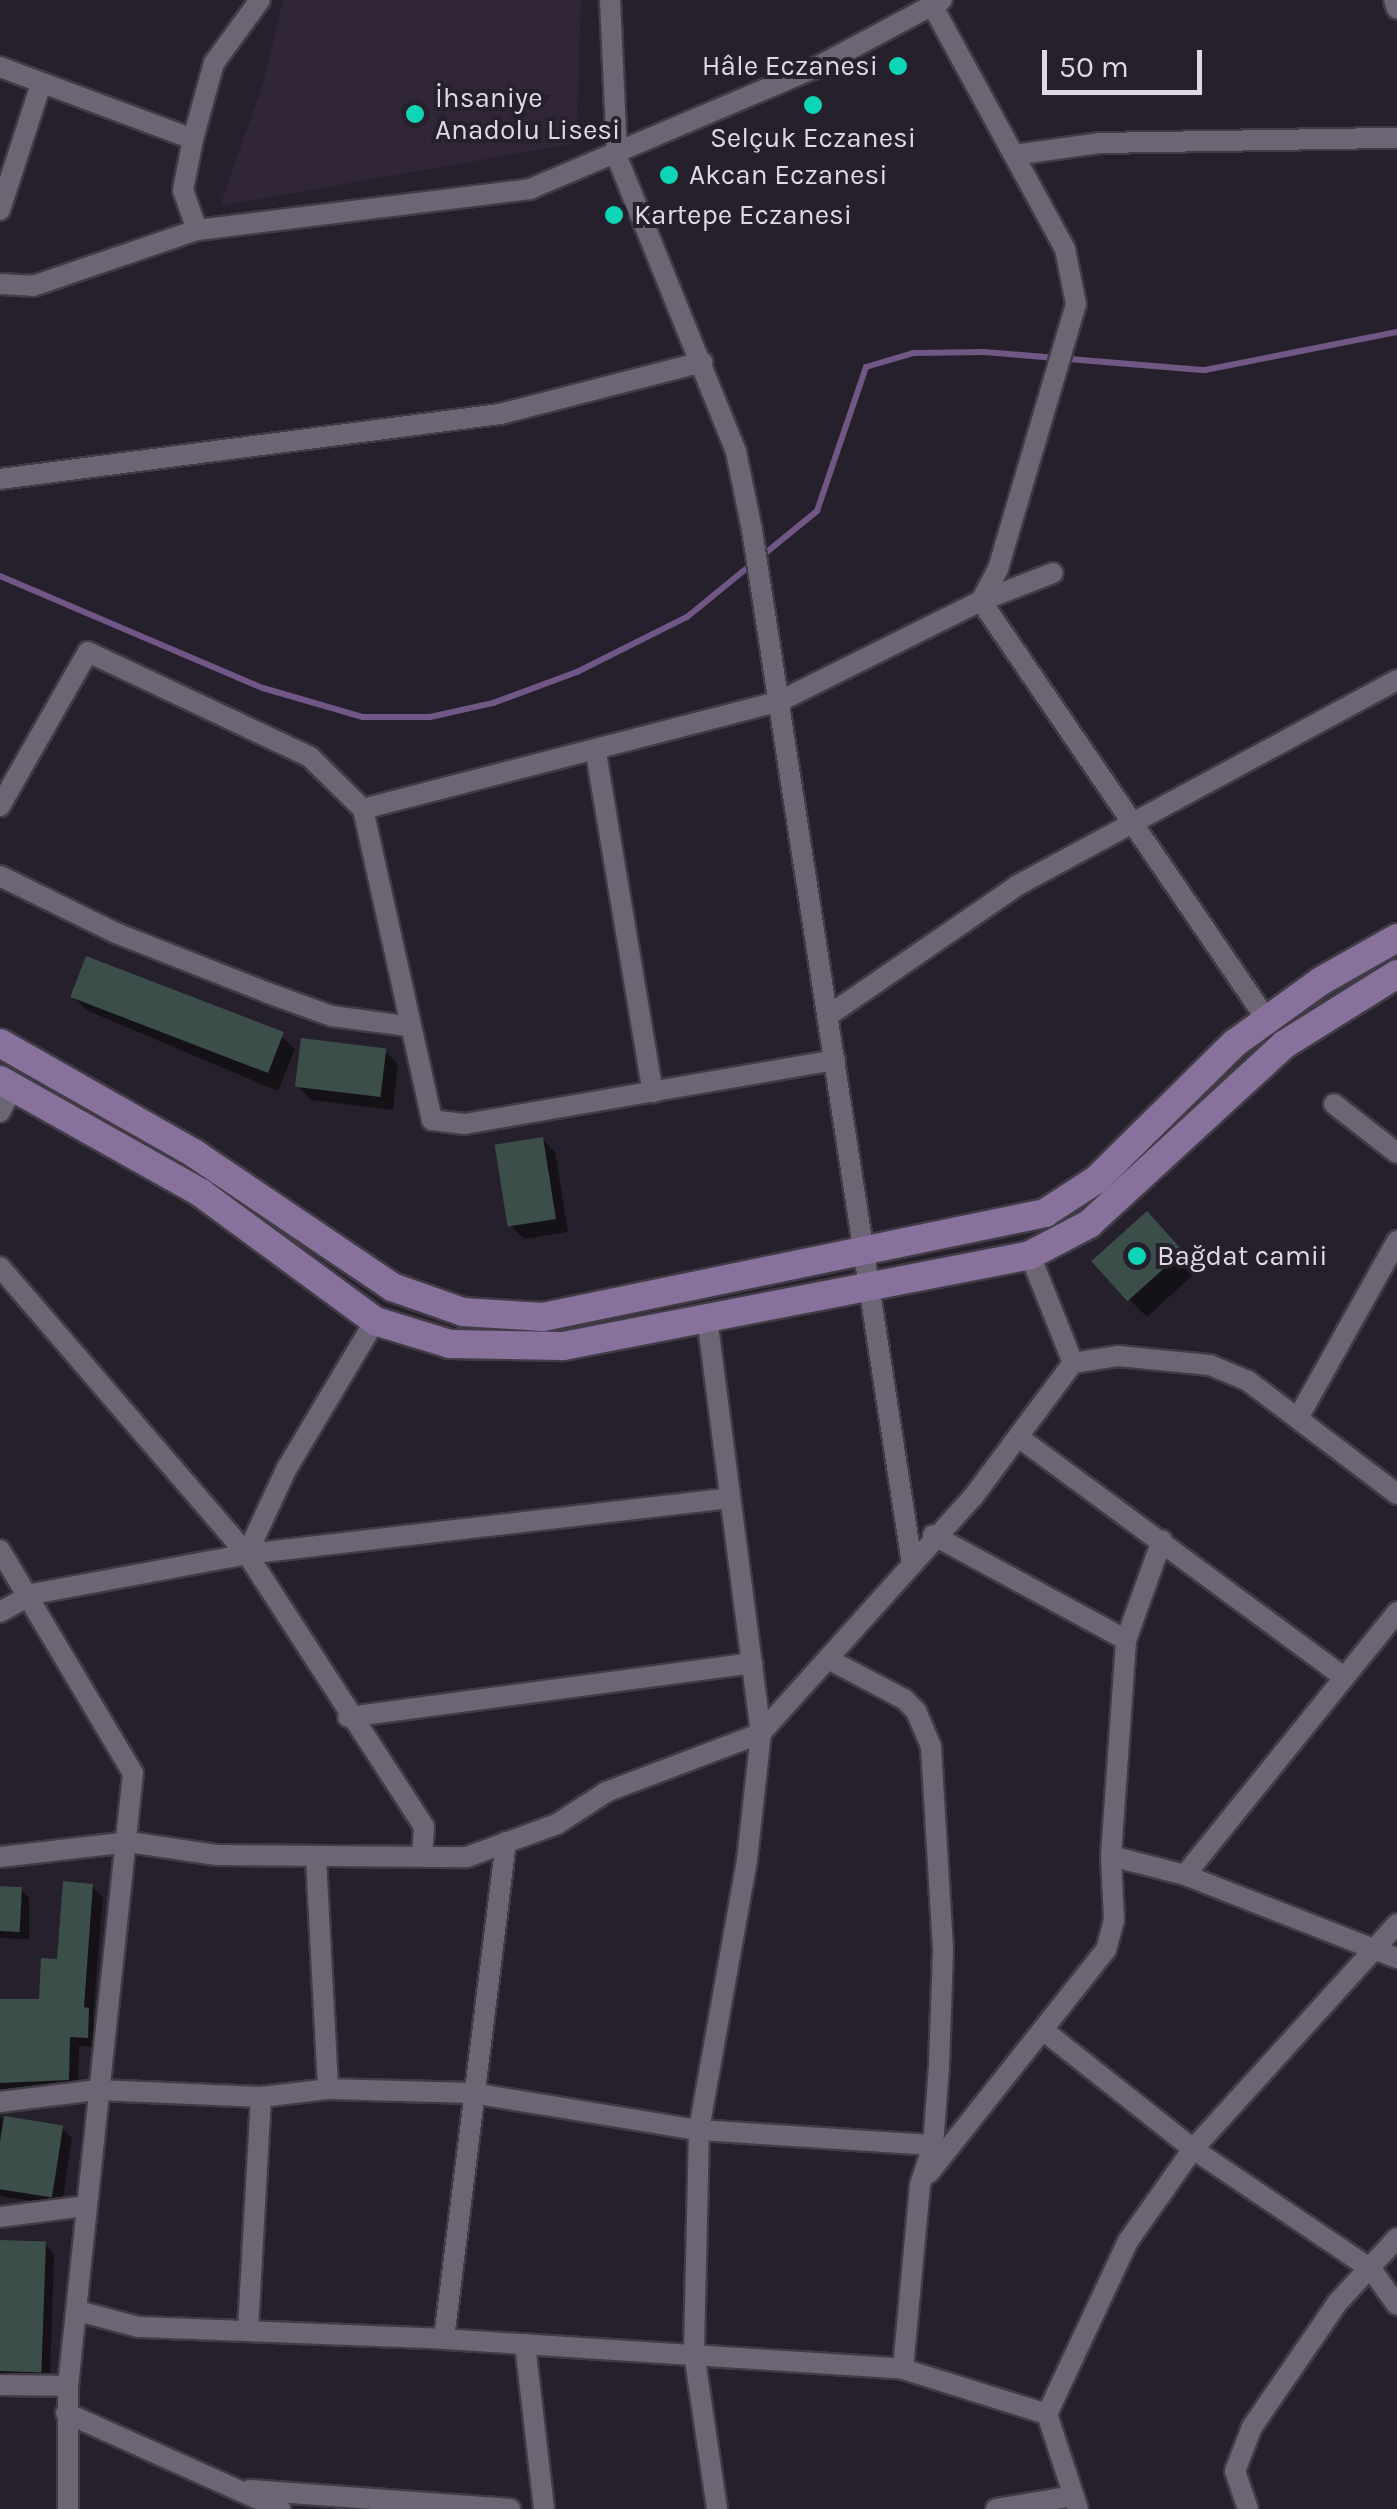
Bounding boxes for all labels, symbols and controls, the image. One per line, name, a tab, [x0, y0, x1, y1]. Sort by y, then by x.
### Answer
scale bar	[1047, 30, 1207, 92]
place label: Hâle Eczanesi	[702, 49, 878, 83]
text: 50 m	[1059, 49, 1129, 85]
marker: Hâle Eczanesi	[887, 55, 909, 77]
place label: İhsaniye Anadolu Lisesi	[435, 81, 620, 147]
marker: Selçuk Eczanesi	[802, 94, 824, 116]
marker: İhsaniye Anadolu Lisesi	[404, 103, 426, 125]
place label: Selçuk Eczanesi	[710, 121, 916, 155]
place label: Akcan Eczanesi	[689, 158, 887, 192]
marker: Akcan Eczanesi	[658, 164, 680, 186]
place label: Kartepe Eczanesi	[634, 198, 852, 232]
marker: Kartepe Eczanesi	[603, 204, 625, 226]
place label: Bağdat camii	[1157, 1239, 1328, 1273]
marker: Bağdat camii	[1126, 1245, 1148, 1267]

